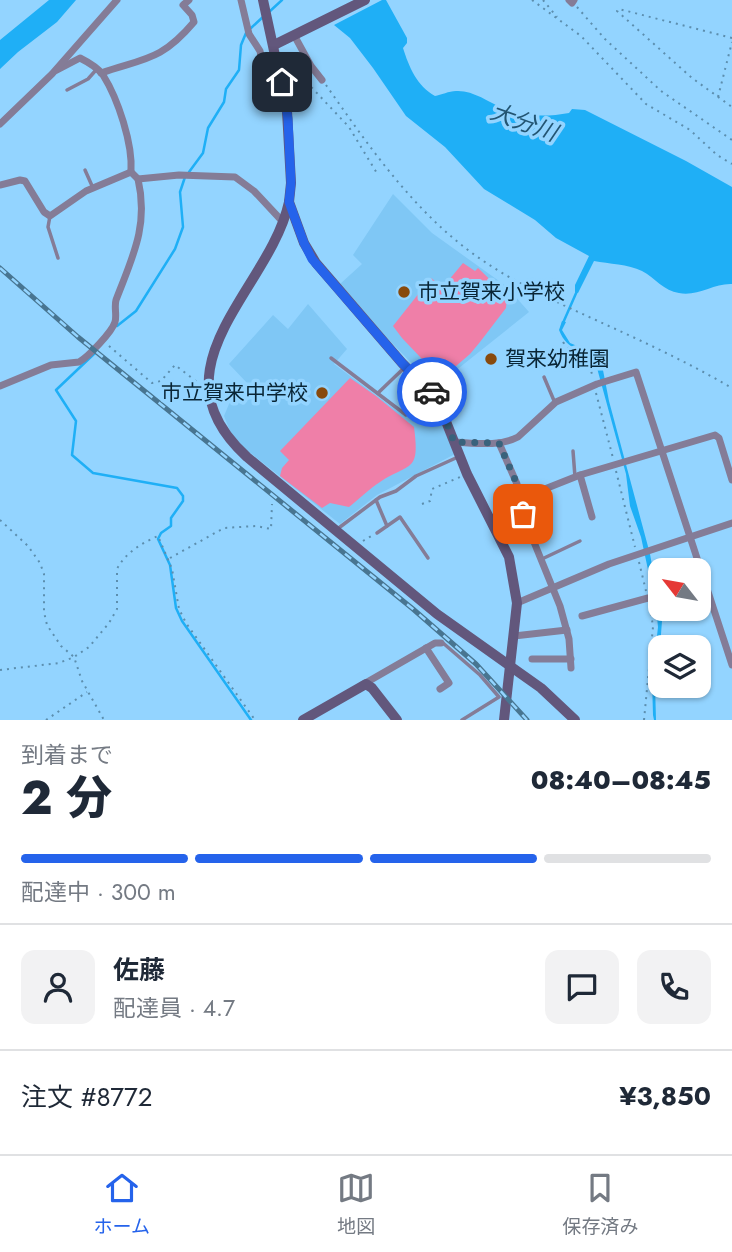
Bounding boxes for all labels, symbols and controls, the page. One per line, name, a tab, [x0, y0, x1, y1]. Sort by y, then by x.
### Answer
pin	[252, 52, 312, 112]
icon: home	[263, 63, 301, 101]
water label: 大分川	[486, 94, 565, 151]
place label: 市立賀来小学校	[418, 277, 565, 307]
marker: 市立賀来小学校	[396, 284, 412, 300]
place label: 賀来幼稚園	[505, 344, 610, 374]
marker: 賀来幼稚園	[483, 351, 499, 367]
courier	[397, 357, 467, 427]
icon: car	[413, 373, 451, 411]
place label: 市立賀来中学校	[161, 378, 308, 408]
marker: 市立賀来中学校	[314, 385, 330, 401]
pin	[493, 484, 553, 544]
icon: bag	[504, 495, 542, 533]
north arrow	[648, 558, 710, 621]
map controls	[648, 558, 711, 698]
button: layers	[648, 635, 711, 698]
text: 到着まで	[21, 738, 113, 772]
text: 08:40–08:45	[531, 761, 711, 799]
text: 2 分	[21, 765, 112, 831]
text: 配達中 · 300 m	[21, 875, 176, 909]
button: person	[21, 950, 95, 1024]
button: chat	[545, 950, 619, 1024]
button: phone	[637, 950, 711, 1024]
text: 佐藤	[113, 951, 165, 989]
text: 配達員 · 4.7	[113, 991, 235, 1025]
text: ¥3,850	[619, 1077, 711, 1115]
text: 注文 #8772	[21, 1078, 152, 1116]
tab: ホーム	[94, 1169, 150, 1240]
tab: 地図	[337, 1169, 375, 1240]
tab: 保存済み	[562, 1169, 638, 1240]

